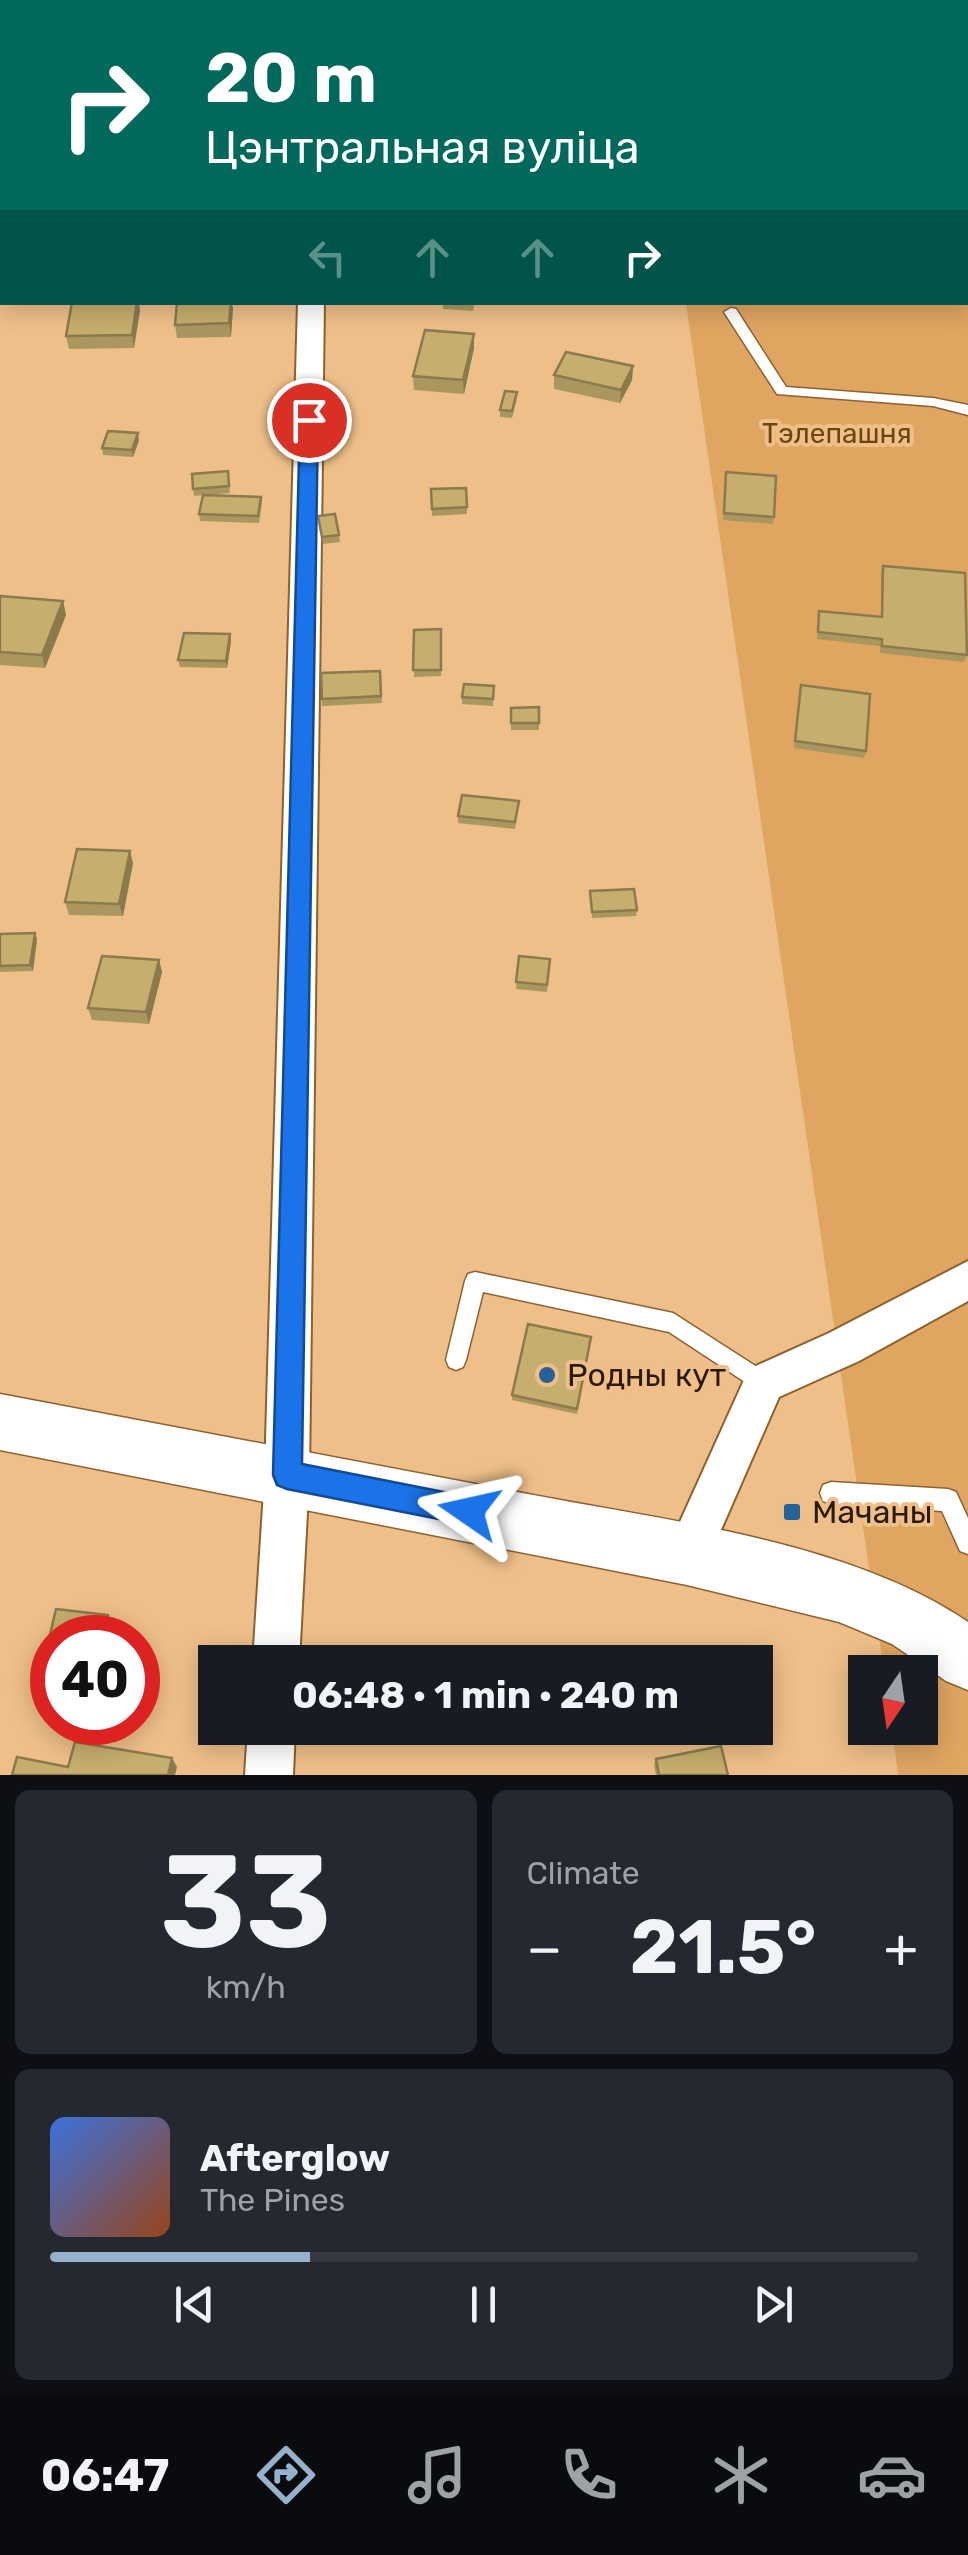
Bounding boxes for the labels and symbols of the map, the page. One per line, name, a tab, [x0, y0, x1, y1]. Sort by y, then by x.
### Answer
pin	[267, 378, 352, 463]
park label: Тэлепашня	[762, 417, 912, 450]
place label: Родны кут	[567, 1356, 726, 1394]
marker: Родны кут	[536, 1364, 558, 1386]
position arrow	[417, 1459, 521, 1563]
place label: Мачаны	[812, 1493, 932, 1531]
marker: Мачаны	[781, 1501, 803, 1523]
speed limit sign: 40	[30, 1615, 160, 1745]
north arrow	[848, 1655, 938, 1745]

